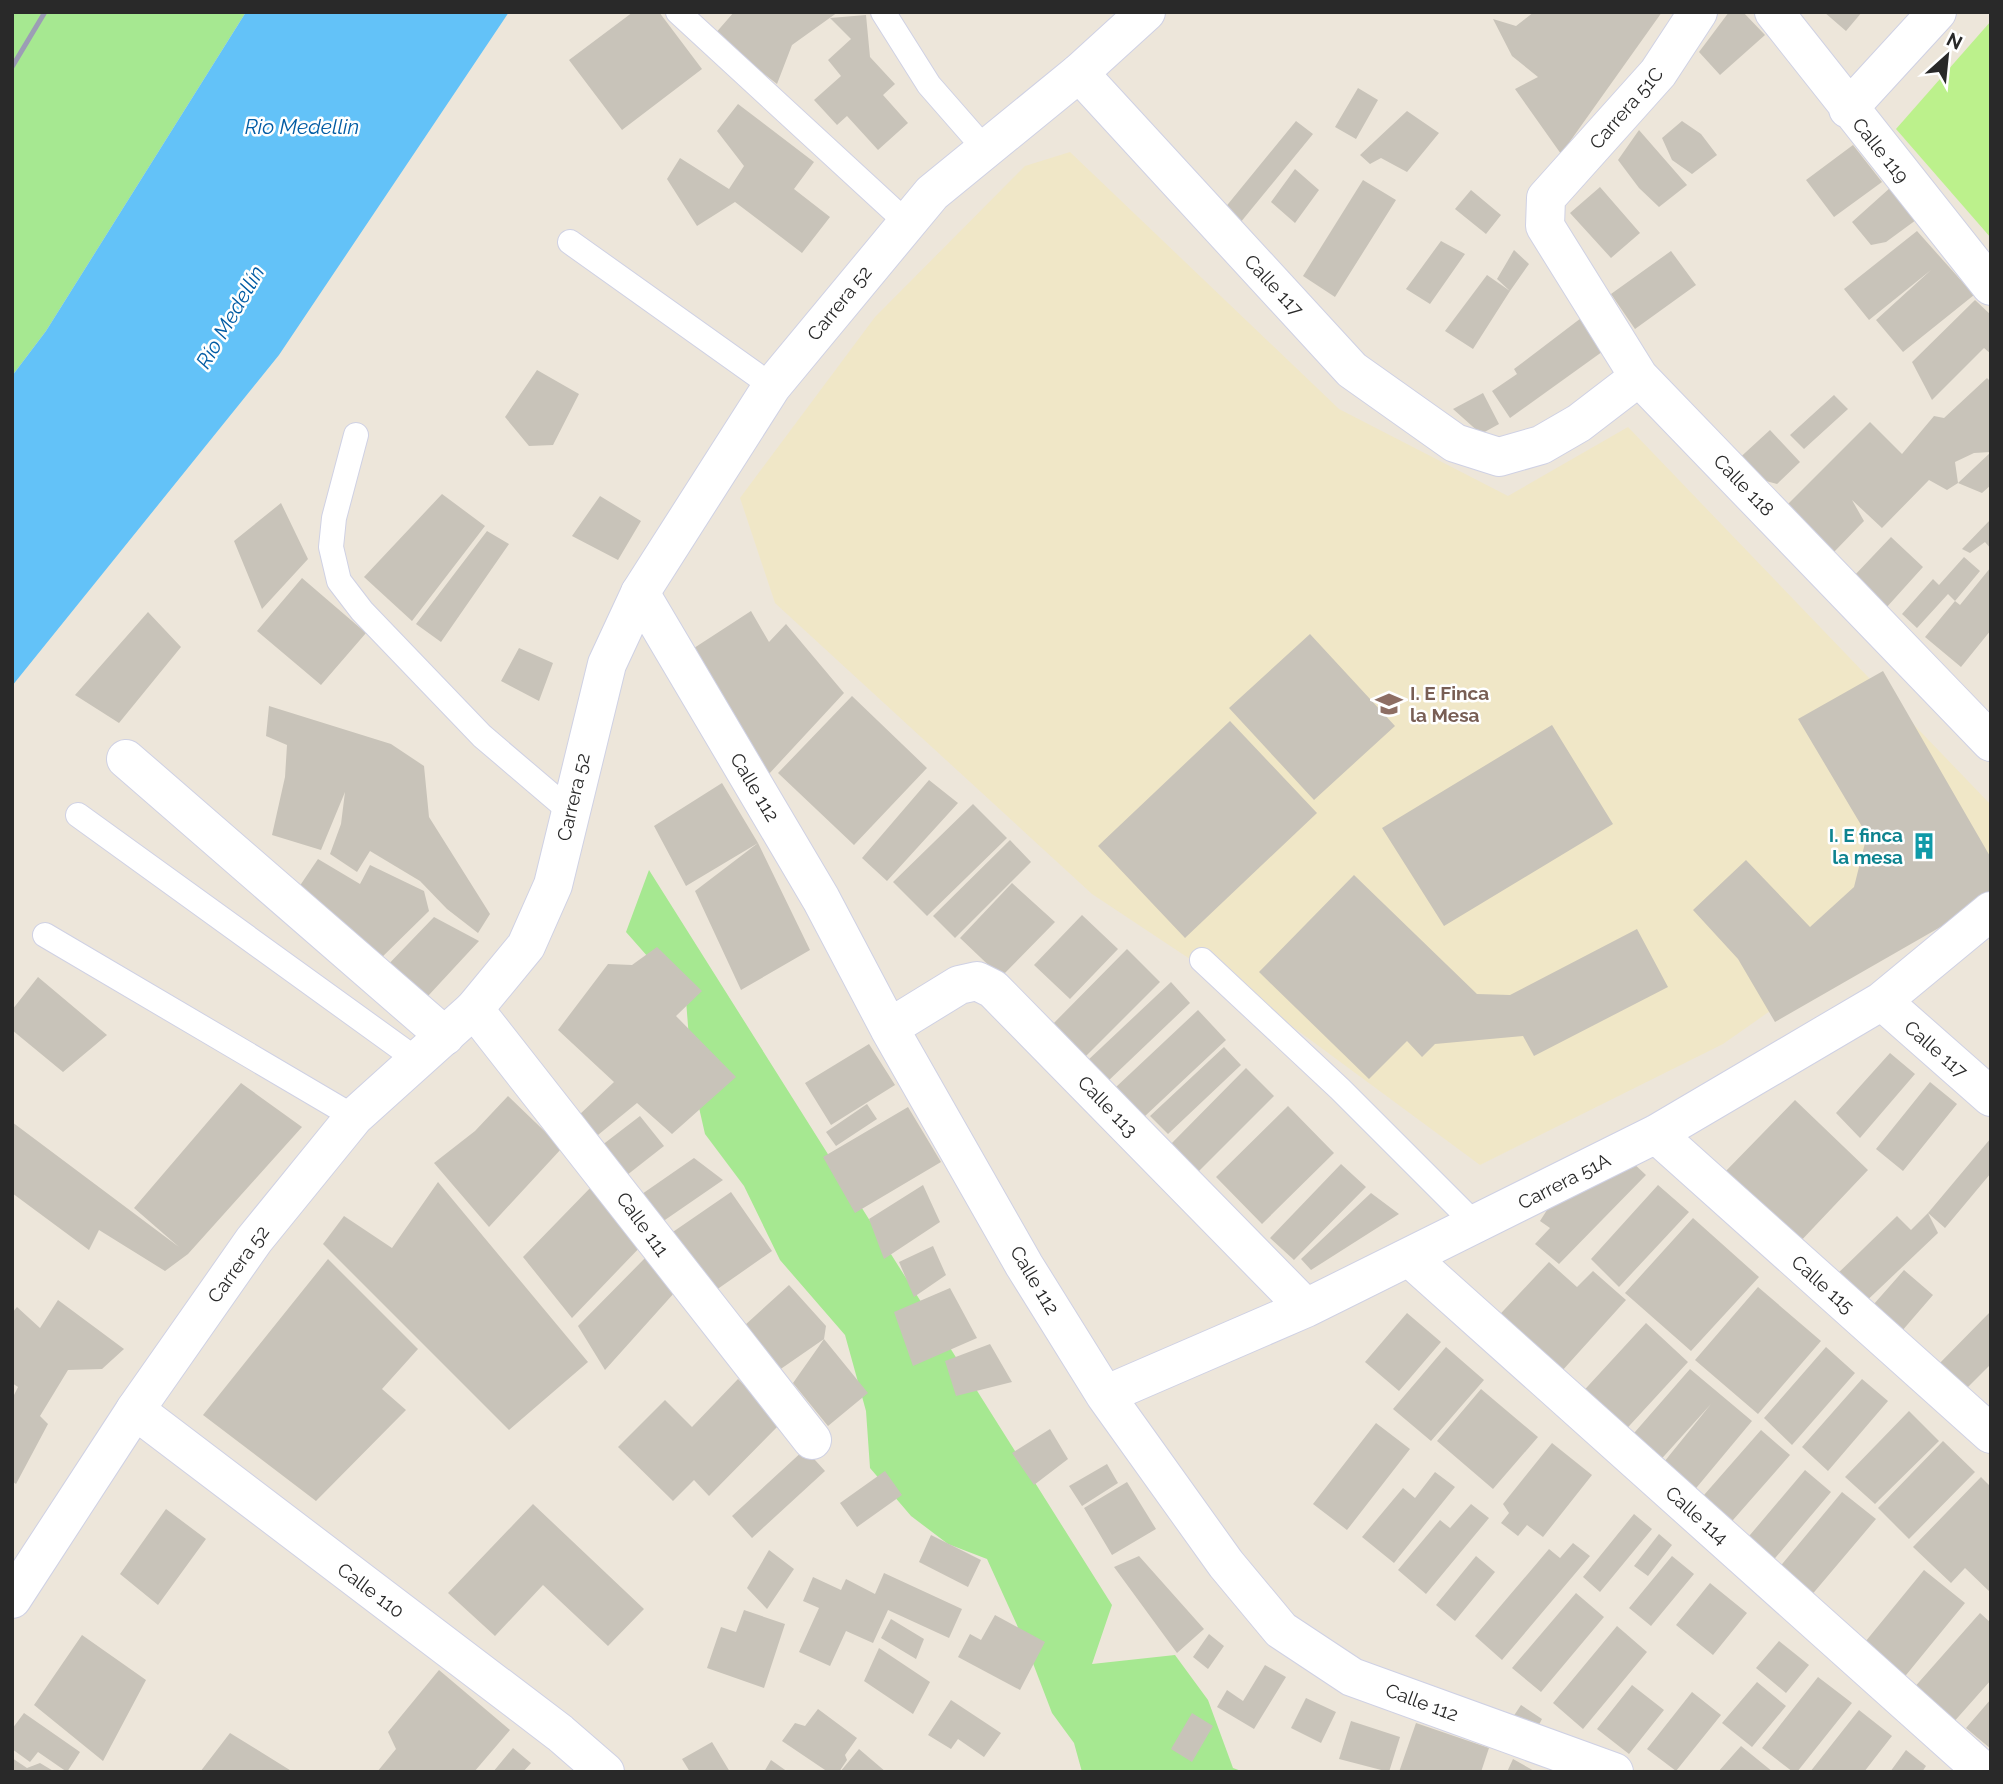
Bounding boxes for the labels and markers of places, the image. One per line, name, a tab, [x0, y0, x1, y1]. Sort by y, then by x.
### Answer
place label: I. E Finca la Mesa	[1410, 682, 1489, 726]
school or university icon: I. E Finca la Mesa	[1374, 689, 1404, 719]
place label: I. E finca la mesa	[1829, 824, 1903, 868]
building icon: I. E finca la mesa	[1909, 831, 1939, 861]

